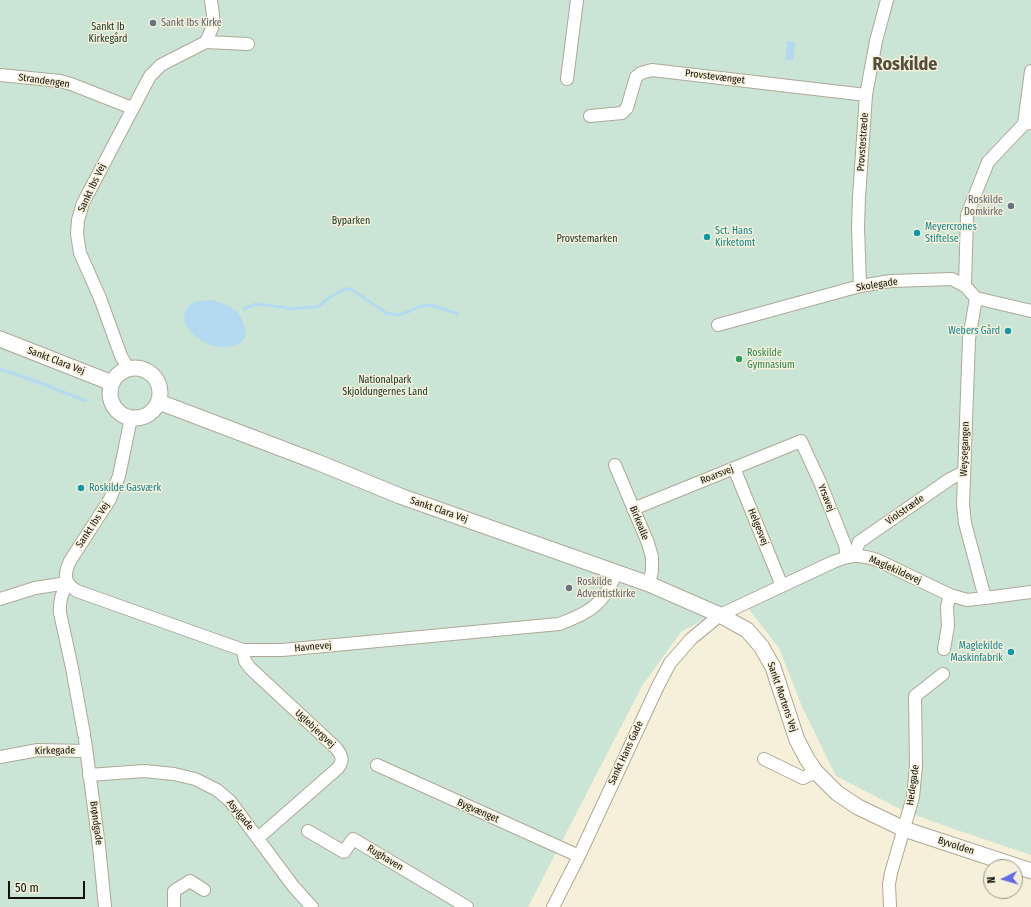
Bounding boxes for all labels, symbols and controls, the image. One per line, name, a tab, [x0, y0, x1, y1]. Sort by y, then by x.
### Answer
place label: Sankt Ibs Kirke	[161, 17, 222, 29]
marker: Sankt Ibs Kirke	[148, 18, 158, 28]
park label: Sankt Ib Kirkegård	[89, 21, 127, 44]
district label: Roskilde	[873, 54, 937, 76]
street label: Provstevænget	[684, 67, 746, 87]
street label: Strandengen	[17, 71, 71, 91]
street label: Provstestræde	[855, 112, 871, 172]
street label: Sankt Ibs Vej	[76, 162, 108, 214]
place label: Roskilde Domkirke	[964, 194, 1003, 218]
marker: Roskilde Domkirke	[1006, 201, 1016, 211]
park label: Byparken	[332, 215, 370, 227]
place label: Meyercrones Stiftelse	[925, 221, 977, 244]
place label: Sct. Hans Kirketomt	[715, 225, 755, 248]
marker: Meyercrones Stiftelse	[912, 228, 922, 238]
marker: Sct. Hans Kirketomt	[702, 232, 712, 242]
park label: Provstemarken	[556, 233, 618, 245]
street label: Skolegade	[855, 276, 899, 294]
place label: Webers Gård	[948, 325, 1000, 337]
marker: Webers Gård	[1003, 326, 1013, 336]
street label: Sankt Clara Vej	[26, 345, 86, 377]
place label: Roskilde Gymnasium	[747, 347, 795, 370]
marker: Roskilde Gymnasium	[734, 354, 744, 364]
park label: Nationalpark Skjoldungernes Land	[342, 374, 428, 398]
street label: Weysegangen	[958, 421, 972, 477]
street label: Roarsvej	[699, 463, 735, 487]
place label: Roskilde Gasværk	[89, 482, 161, 494]
street label: Yrsavej	[815, 482, 837, 514]
marker: Roskilde Gasværk	[76, 483, 86, 493]
street label: Violstræde	[883, 492, 927, 528]
street label: Sankt Clara Vej	[408, 494, 470, 526]
street label: Sankt Ibs Vej	[74, 500, 112, 550]
street label: Birkealle	[627, 504, 651, 542]
street label: Helgesvej	[745, 507, 771, 547]
street label: Maglekildevej	[867, 553, 923, 587]
place label: Roskilde Adventistkirke	[577, 576, 636, 600]
marker: Roskilde Adventistkirke	[564, 583, 574, 593]
street label: Havnevej	[294, 639, 332, 655]
place label: Maglekilde Maskinfabrik	[951, 640, 1003, 664]
marker: Maglekilde Maskinfabrik	[1006, 647, 1016, 657]
street label: Sankt Mortens Vej	[764, 660, 800, 734]
street label: Uglebjergvej	[292, 707, 338, 751]
street label: Sankt Hans Gade	[606, 719, 646, 787]
street label: Kirkegade	[35, 745, 75, 757]
street label: Hedegade	[904, 764, 922, 806]
street label: Bygvænget	[455, 796, 501, 826]
street label: Asylgade	[224, 797, 256, 833]
street label: Brøndgade	[87, 800, 105, 846]
street label: Byvolden	[936, 834, 976, 858]
street label: Rughaven	[365, 843, 405, 873]
north arrow	[983, 859, 1023, 899]
scale bar	[10, 873, 87, 899]
text: N	[985, 876, 998, 884]
text: 50 m	[15, 881, 39, 895]

